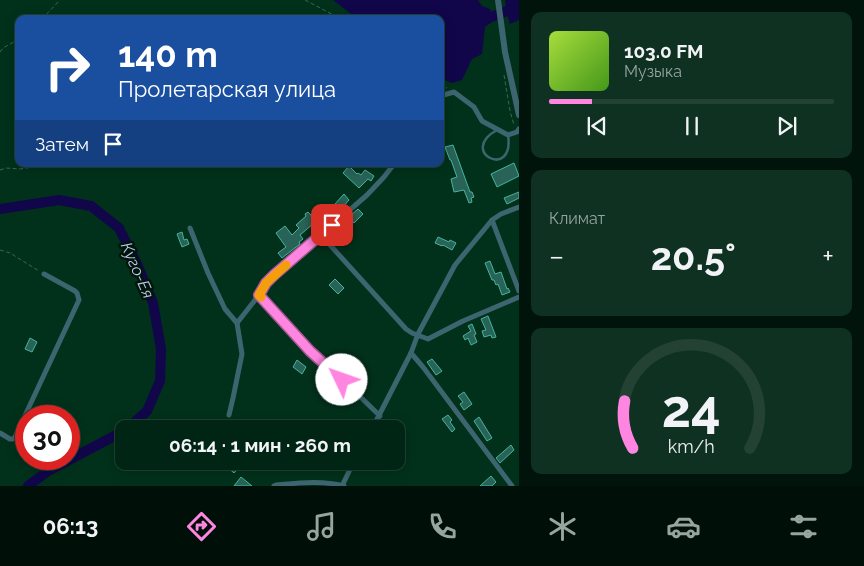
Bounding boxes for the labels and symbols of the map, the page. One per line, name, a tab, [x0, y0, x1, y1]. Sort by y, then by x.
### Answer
pin	[311, 204, 353, 246]
water label: Куго-Ея	[117, 239, 158, 302]
position arrow	[315, 353, 367, 405]
speed limit sign: 30	[15, 405, 80, 470]

